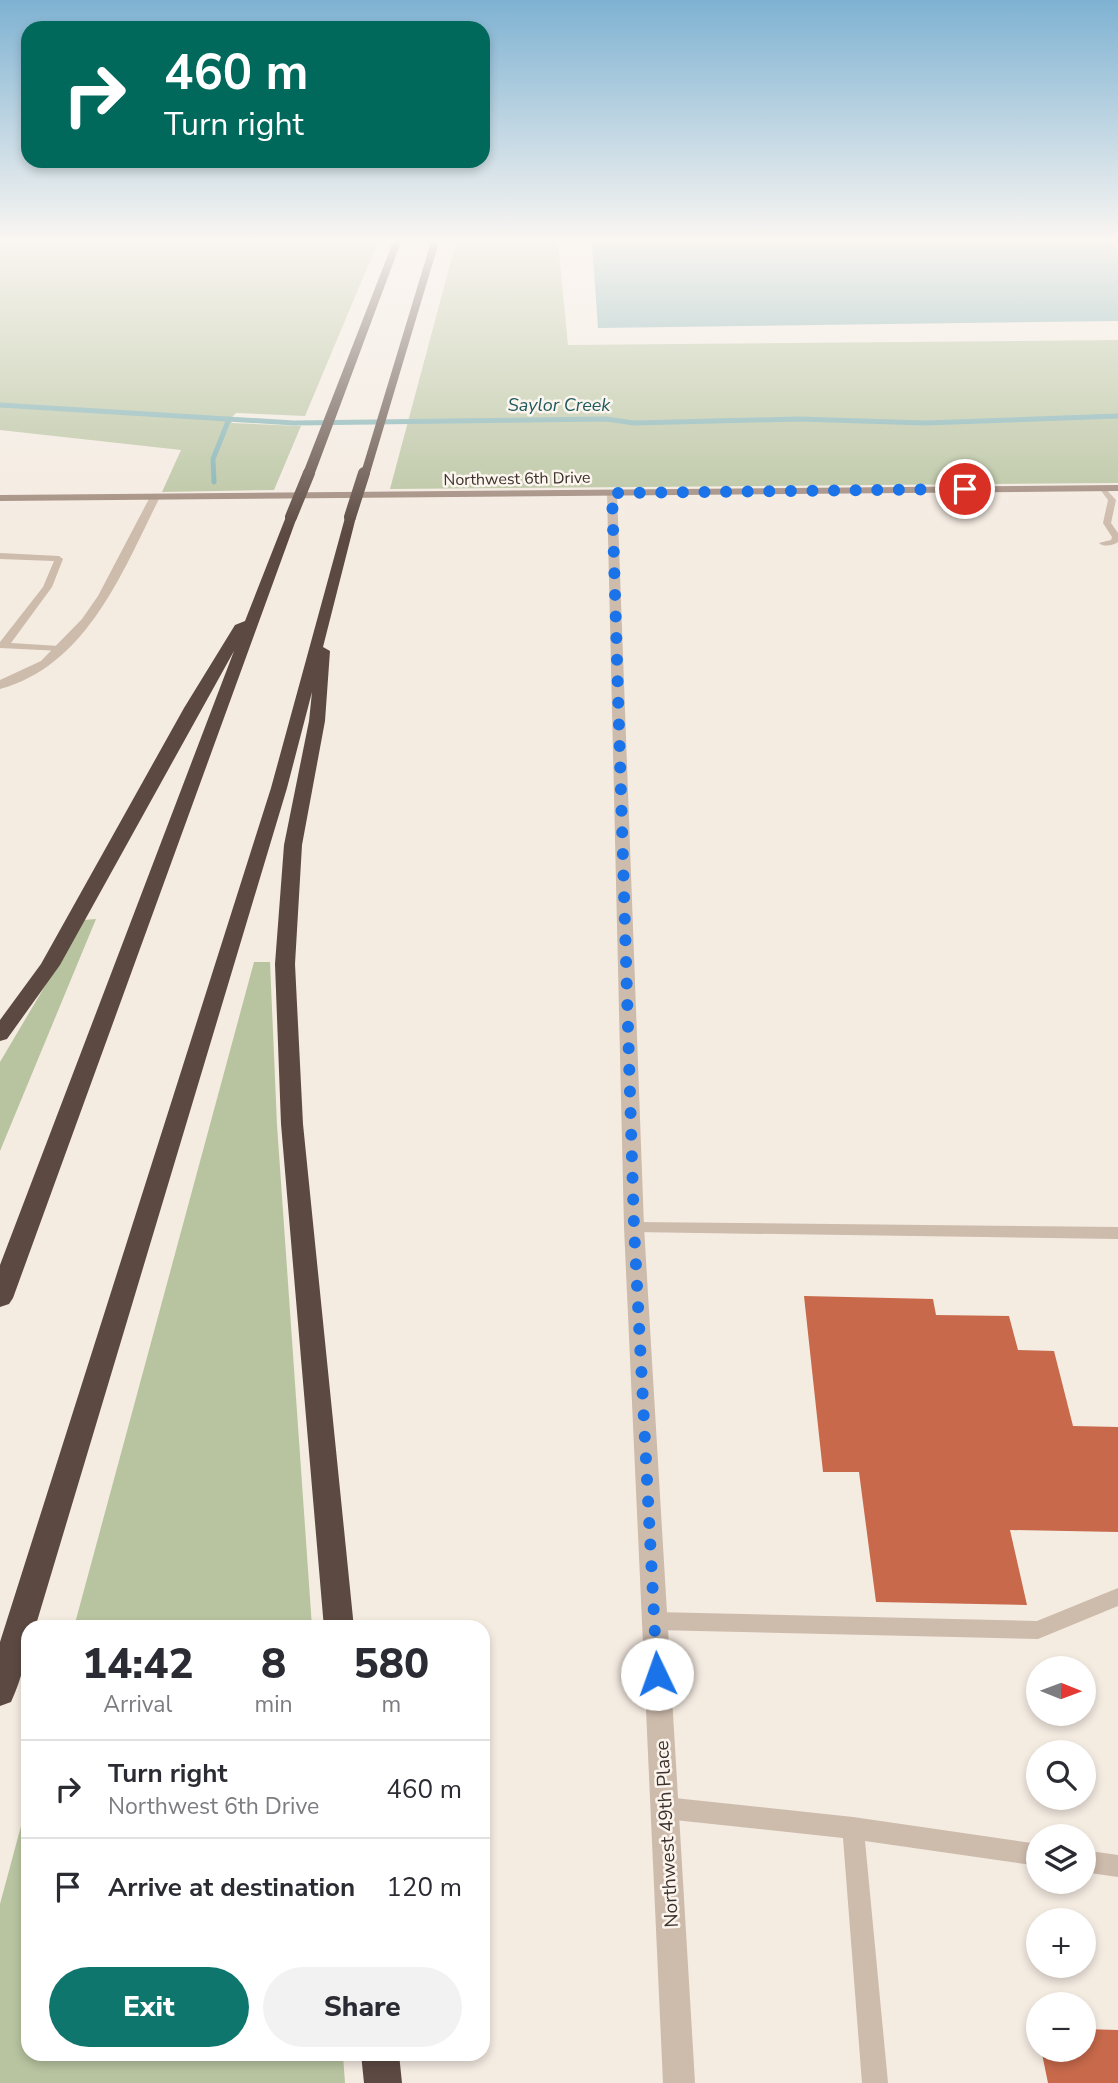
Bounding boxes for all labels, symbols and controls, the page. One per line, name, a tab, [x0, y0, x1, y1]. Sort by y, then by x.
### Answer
text: 460 m	[164, 39, 308, 106]
icon: right	[49, 49, 140, 140]
text: Turn right	[164, 103, 304, 146]
water label: Saylor Creek	[508, 393, 611, 417]
pin	[935, 459, 995, 519]
street label: Northwest 6th Drive	[443, 467, 591, 491]
icon: arrive	[946, 470, 984, 508]
text: 14:42	[82, 1636, 194, 1693]
text: 8	[261, 1636, 286, 1693]
text: 580	[354, 1636, 429, 1693]
position arrow	[620, 1637, 694, 1711]
north arrow	[1026, 1656, 1096, 1726]
map controls	[1026, 1656, 1096, 2062]
text: Arrival	[103, 1689, 172, 1720]
text: min	[255, 1689, 293, 1720]
text: m	[381, 1689, 401, 1720]
street label: Northwest 49th Place	[649, 1740, 685, 1928]
button: search	[1026, 1740, 1096, 1810]
text: Turn right	[108, 1756, 227, 1791]
icon: right	[49, 1770, 87, 1808]
text: 460 m	[386, 1772, 462, 1807]
text: Northwest 6th Drive	[108, 1791, 319, 1822]
button: layers	[1026, 1824, 1096, 1894]
icon: arrive	[49, 1868, 87, 1906]
text: Arrive at destination	[108, 1870, 355, 1905]
text: 120 m	[386, 1870, 462, 1905]
button: +	[1026, 1908, 1096, 1978]
button: Exit	[49, 1967, 249, 2047]
button: Share	[263, 1967, 462, 2047]
button: −	[1026, 1992, 1096, 2062]

